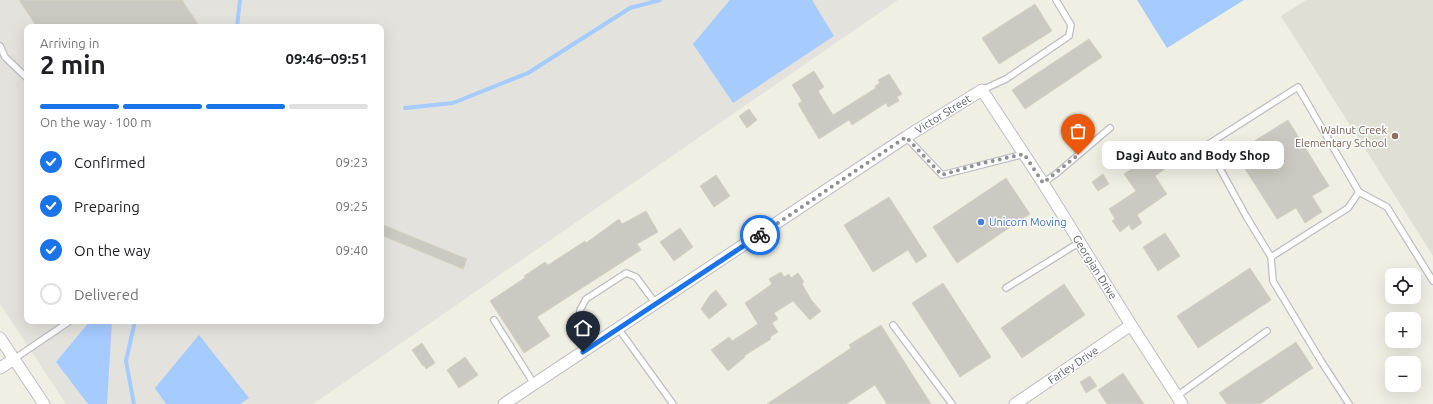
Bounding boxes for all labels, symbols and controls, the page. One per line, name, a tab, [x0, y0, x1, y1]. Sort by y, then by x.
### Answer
text: Arriving in	[40, 36, 99, 50]
text: 2 min	[40, 50, 106, 79]
text: 09:46–09:51	[285, 50, 368, 67]
street label: Victor Street	[913, 92, 974, 136]
pin	[1061, 114, 1095, 155]
text: On the way · 100 m	[40, 115, 152, 129]
icon: bag	[1067, 120, 1089, 142]
place label: Walnut Creek Elementary School	[1295, 124, 1387, 149]
marker: Walnut Creek Elementary School	[1390, 131, 1400, 141]
callout: Dagi Auto and Body Shop	[1102, 141, 1284, 169]
text: Dagi Auto and Body Shop	[1116, 148, 1270, 162]
icon: check	[40, 151, 62, 173]
text: Confirmed	[74, 154, 146, 171]
text: 09:23	[335, 155, 368, 169]
icon: check	[40, 195, 62, 217]
text: Preparing	[74, 198, 140, 215]
text: 09:25	[335, 199, 368, 213]
courier	[740, 215, 780, 255]
place label: Unicorn Moving	[989, 216, 1067, 228]
marker: Unicorn Moving	[976, 217, 986, 227]
icon: bike	[749, 224, 771, 246]
street label: Georgian Drive	[1070, 233, 1120, 301]
icon: check	[40, 239, 62, 261]
text: On the way	[74, 242, 150, 259]
text: 09:40	[335, 243, 368, 257]
map controls	[1385, 268, 1421, 392]
button: locate	[1385, 268, 1421, 304]
text: Delivered	[74, 286, 139, 303]
pin	[566, 311, 600, 352]
button: +	[1385, 312, 1421, 348]
icon: home	[572, 317, 594, 339]
street label: Farley Drive	[1046, 344, 1100, 386]
button: −	[1385, 356, 1421, 392]

